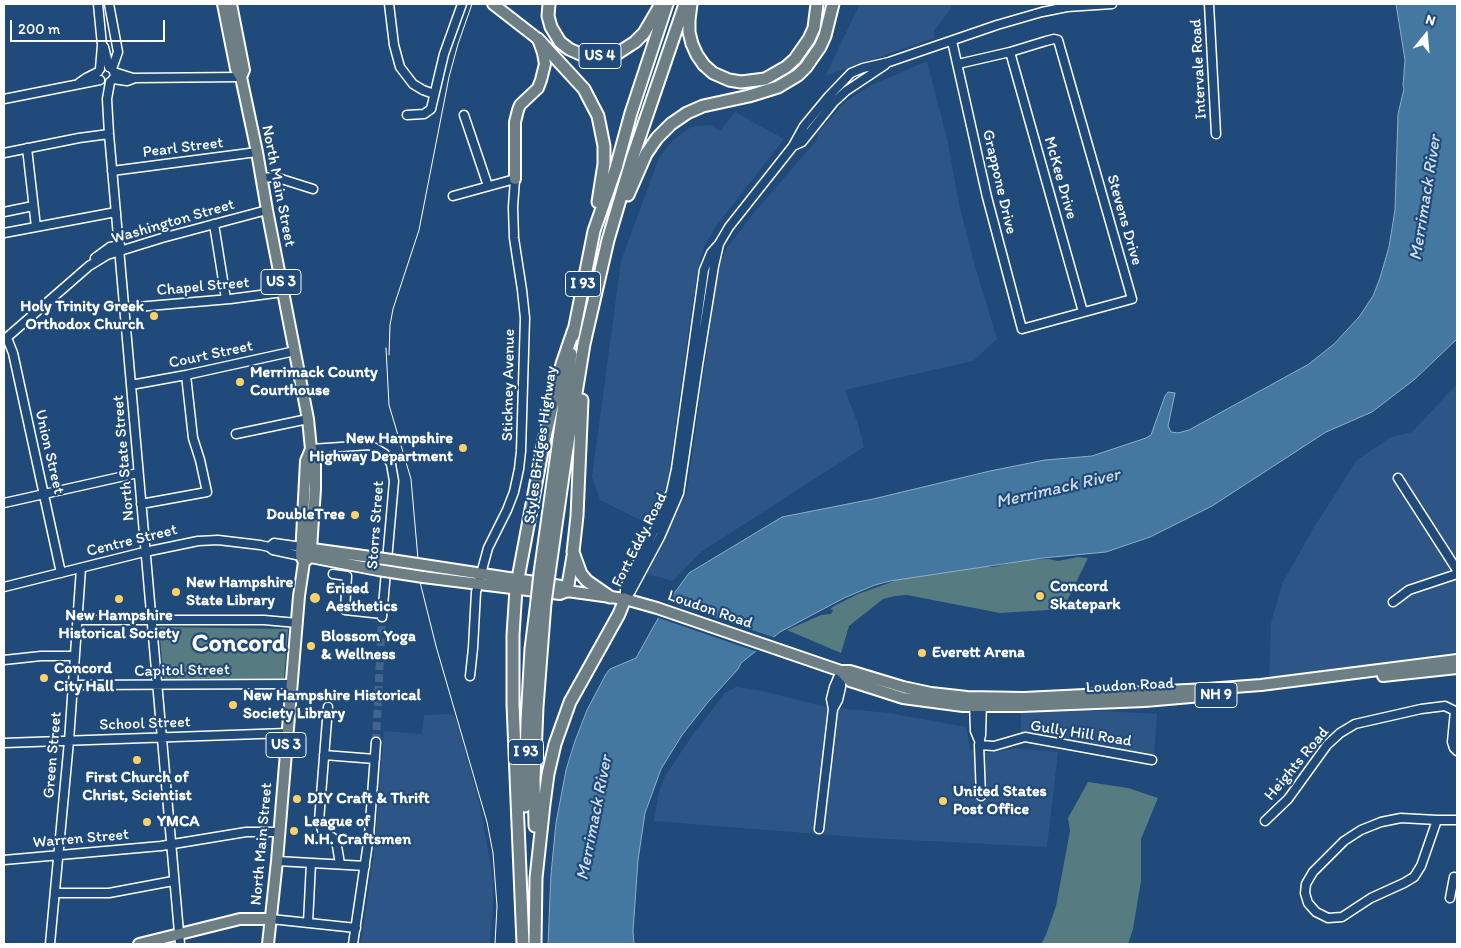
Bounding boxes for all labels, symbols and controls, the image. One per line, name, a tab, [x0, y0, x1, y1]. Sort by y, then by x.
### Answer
scale bar	[12, 10, 168, 42]
north arrow	[1401, 10, 1451, 60]
text: N	[1424, 11, 1438, 30]
street label: Intervale Road	[1187, 18, 1211, 120]
text: 200 m	[18, 20, 60, 38]
road number: US 4	[579, 44, 621, 68]
street label: North Main Street	[257, 124, 299, 248]
street label: Grappone Drive	[978, 128, 1020, 236]
street label: Pearl Street	[142, 134, 224, 162]
water label: Merrimack River	[1405, 134, 1447, 262]
street label: McKee Drive	[1039, 135, 1081, 221]
street label: Stevens Drive	[1102, 172, 1146, 268]
street label: Washington Street	[109, 195, 237, 249]
road number: US 3	[261, 270, 301, 294]
road number: I 93	[566, 272, 600, 296]
street label: Chapel Street	[156, 273, 250, 301]
place label: Holy Trinity Greek Orthodox Church	[20, 297, 144, 335]
marker: Holy Trinity Greek Orthodox Church	[148, 310, 160, 322]
street label: Stickney Avenue	[498, 329, 520, 441]
street label: Court Street	[167, 337, 255, 373]
place label: Merrimack County Courthouse	[250, 363, 378, 401]
street label: Styles Bridges Highway	[520, 365, 562, 525]
marker: Merrimack County Courthouse	[234, 376, 246, 388]
street label: North State Street	[109, 394, 139, 522]
street label: Union Street	[30, 408, 68, 496]
place label: New Hampshire Highway Department	[309, 429, 453, 467]
marker: New Hampshire Highway Department	[457, 442, 469, 454]
water label: Merrimack River	[994, 464, 1122, 514]
street label: Storrs Street	[363, 480, 389, 570]
street label: Fort Eddy Road	[608, 489, 672, 591]
place label: DoubleTree	[266, 505, 345, 525]
marker: DoubleTree	[349, 509, 361, 521]
street label: Centre Street	[85, 520, 179, 562]
place label: New Hampshire State Library	[186, 573, 293, 611]
place label: Concord Skatepark	[1050, 577, 1120, 615]
place label: Erised Aesthetics	[326, 579, 398, 617]
marker: New Hampshire State Library	[170, 586, 182, 598]
street label: Loudon Road	[665, 587, 755, 633]
marker: Concord Skatepark	[1034, 590, 1046, 602]
marker: Erised Aesthetics	[308, 591, 322, 605]
marker: New Hampshire Historical Society	[113, 593, 125, 605]
place label: New Hampshire Historical Society	[59, 606, 179, 644]
place label: Blossom Yoga & Wellness	[321, 627, 416, 665]
district label: Concord	[192, 628, 286, 660]
marker: Blossom Yoga & Wellness	[305, 640, 317, 652]
place label: Everett Arena	[932, 643, 1025, 663]
marker: Everett Arena	[916, 647, 928, 659]
place label: Concord City Hall	[54, 659, 114, 697]
street label: Capitol Street	[134, 661, 230, 681]
marker: Concord City Hall	[38, 672, 50, 684]
street label: Loudon Road	[1085, 674, 1175, 698]
road number: NH 9	[1195, 682, 1237, 708]
place label: New Hampshire Historical Society Library	[243, 686, 421, 724]
marker: New Hampshire Historical Society Library	[227, 699, 239, 711]
street label: Green Street	[40, 711, 66, 799]
street label: School Street	[99, 713, 191, 735]
street label: Gully Hill Road	[1029, 717, 1133, 751]
street label: Heights Road	[1261, 723, 1333, 805]
road number: US 3	[266, 732, 306, 758]
road number: I 93	[508, 740, 544, 764]
marker: First Church of Christ, Scientist	[131, 754, 143, 766]
water label: Merrimack River	[572, 754, 618, 882]
place label: First Church of Christ, Scientist	[82, 768, 192, 806]
street label: North Main Street	[247, 782, 277, 906]
place label: United States Post Office	[953, 782, 1047, 820]
place label: DIY Craft & Thrift	[307, 789, 430, 809]
marker: DIY Craft & Thrift	[291, 793, 303, 805]
marker: United States Post Office	[937, 795, 949, 807]
place label: YMCA	[157, 812, 200, 832]
place label: League of N.H. Craftsmen	[304, 812, 411, 850]
marker: YMCA	[141, 816, 153, 828]
street label: Warren Street	[32, 825, 130, 853]
marker: League of N.H. Craftsmen	[288, 825, 300, 837]

